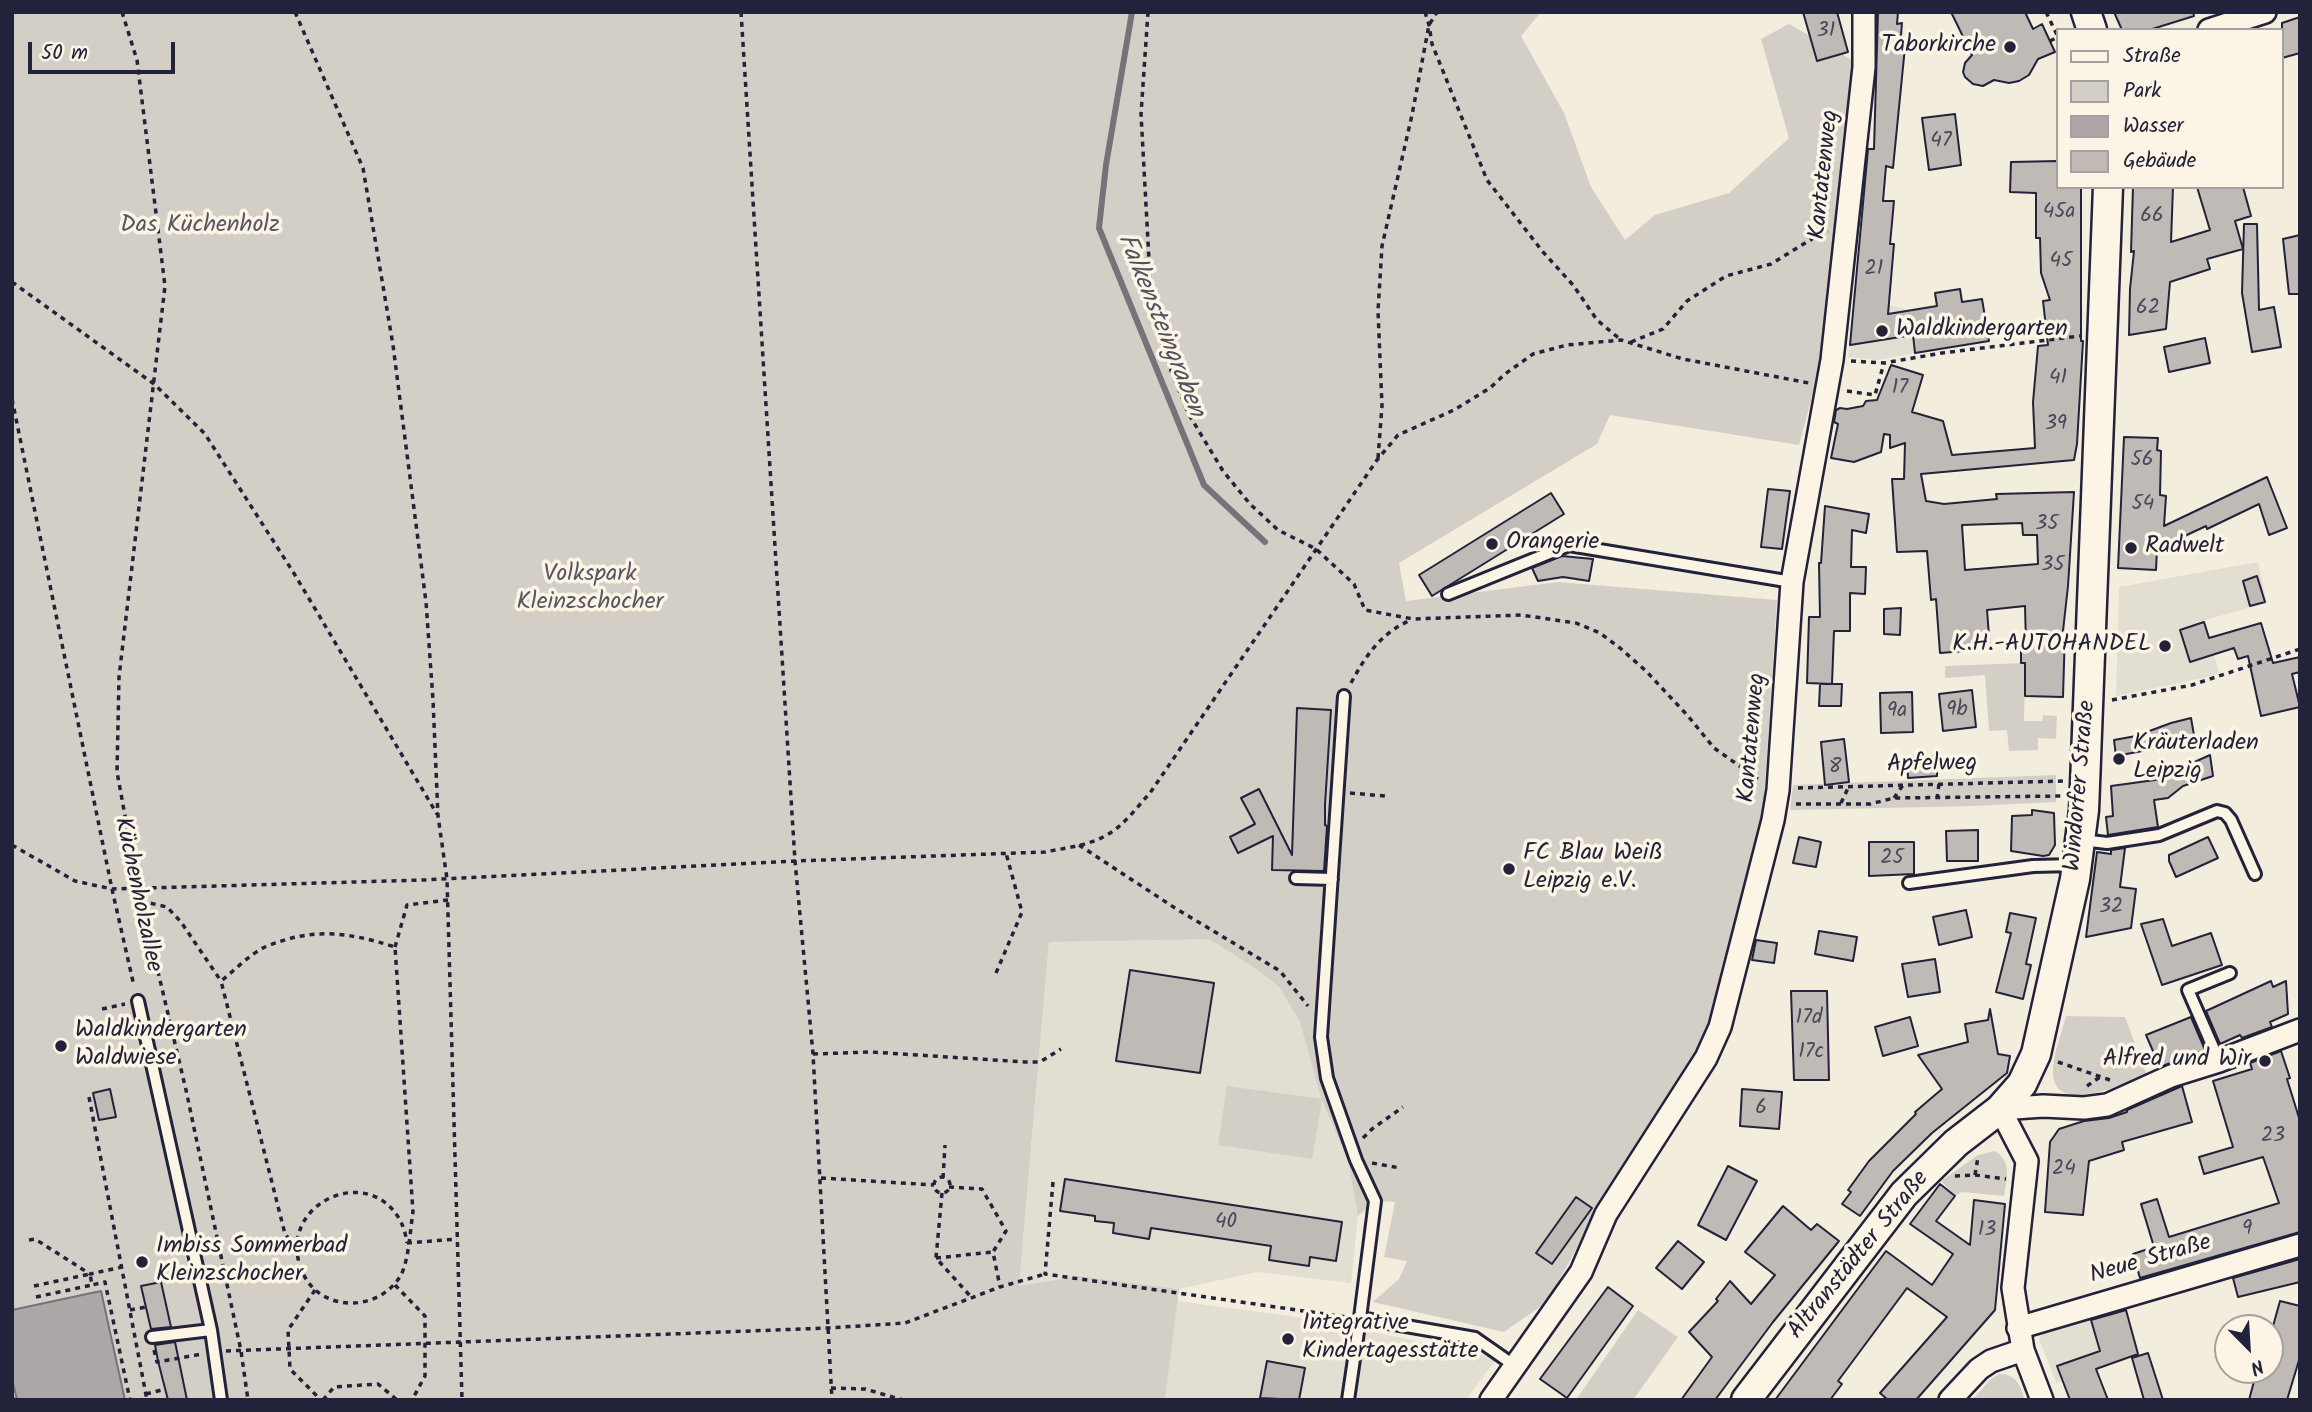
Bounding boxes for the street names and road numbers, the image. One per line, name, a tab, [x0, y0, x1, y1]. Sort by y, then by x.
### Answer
street label: Kantatenweg	[1805, 109, 1847, 241]
street label: Kantatenweg	[1734, 672, 1774, 804]
street label: Windorfer Straße	[2060, 699, 2104, 873]
street label: Apfelweg	[1887, 751, 1977, 781]
street label: Küchenholzallee	[106, 815, 166, 975]
street label: Altranstädter Straße	[1783, 1166, 1937, 1346]
street label: Neue Straße	[2087, 1230, 2215, 1292]

